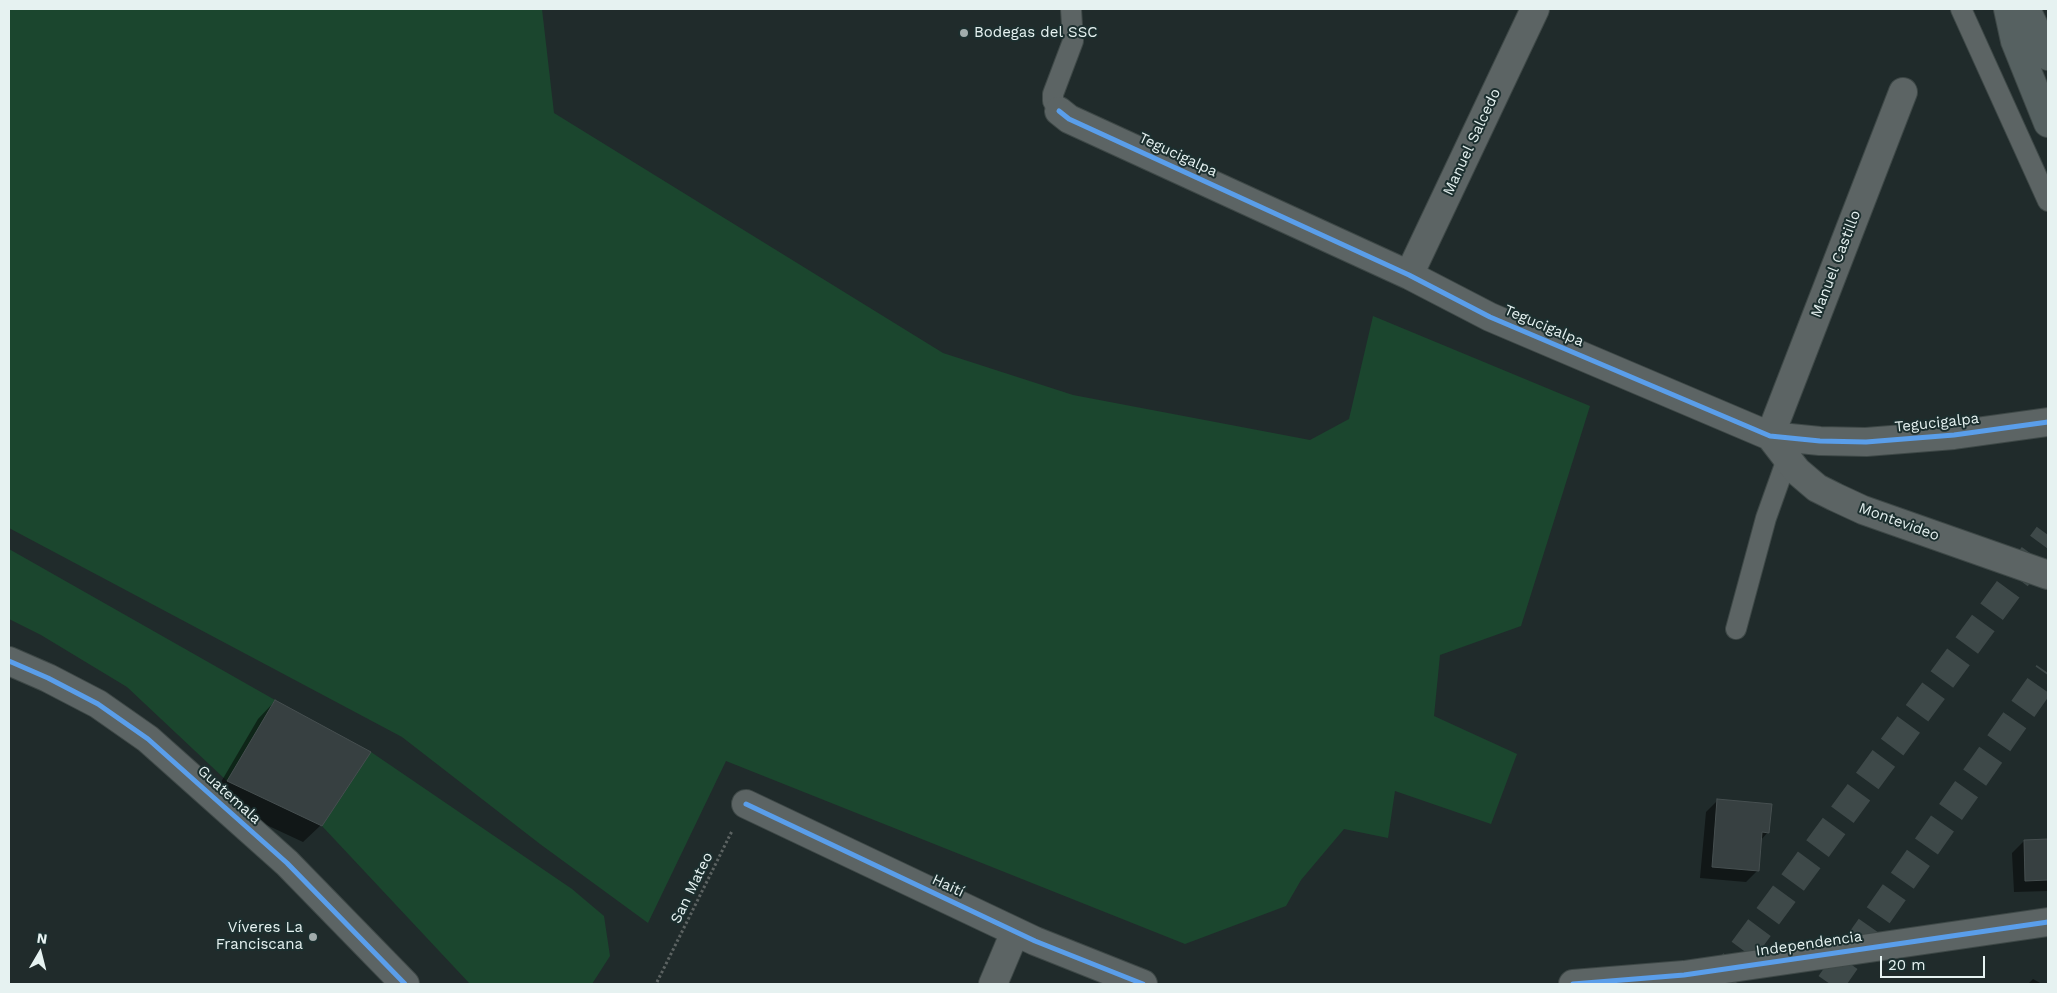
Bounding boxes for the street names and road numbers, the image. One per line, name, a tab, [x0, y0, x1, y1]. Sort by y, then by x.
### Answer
street label: Manuel Salcedo	[1439, 86, 1505, 198]
street label: Tegucigalpa	[1136, 129, 1220, 181]
street label: Manuel Castillo	[1807, 208, 1865, 320]
street label: Tegucigalpa	[1502, 301, 1586, 351]
street label: Tegucigalpa	[1894, 410, 1980, 436]
street label: Montevideo	[1856, 499, 1942, 545]
street label: Guatemala	[194, 762, 264, 828]
street label: San Mateo	[667, 849, 717, 927]
street label: Haití	[929, 871, 967, 901]
street label: Independencia	[1755, 928, 1863, 960]

